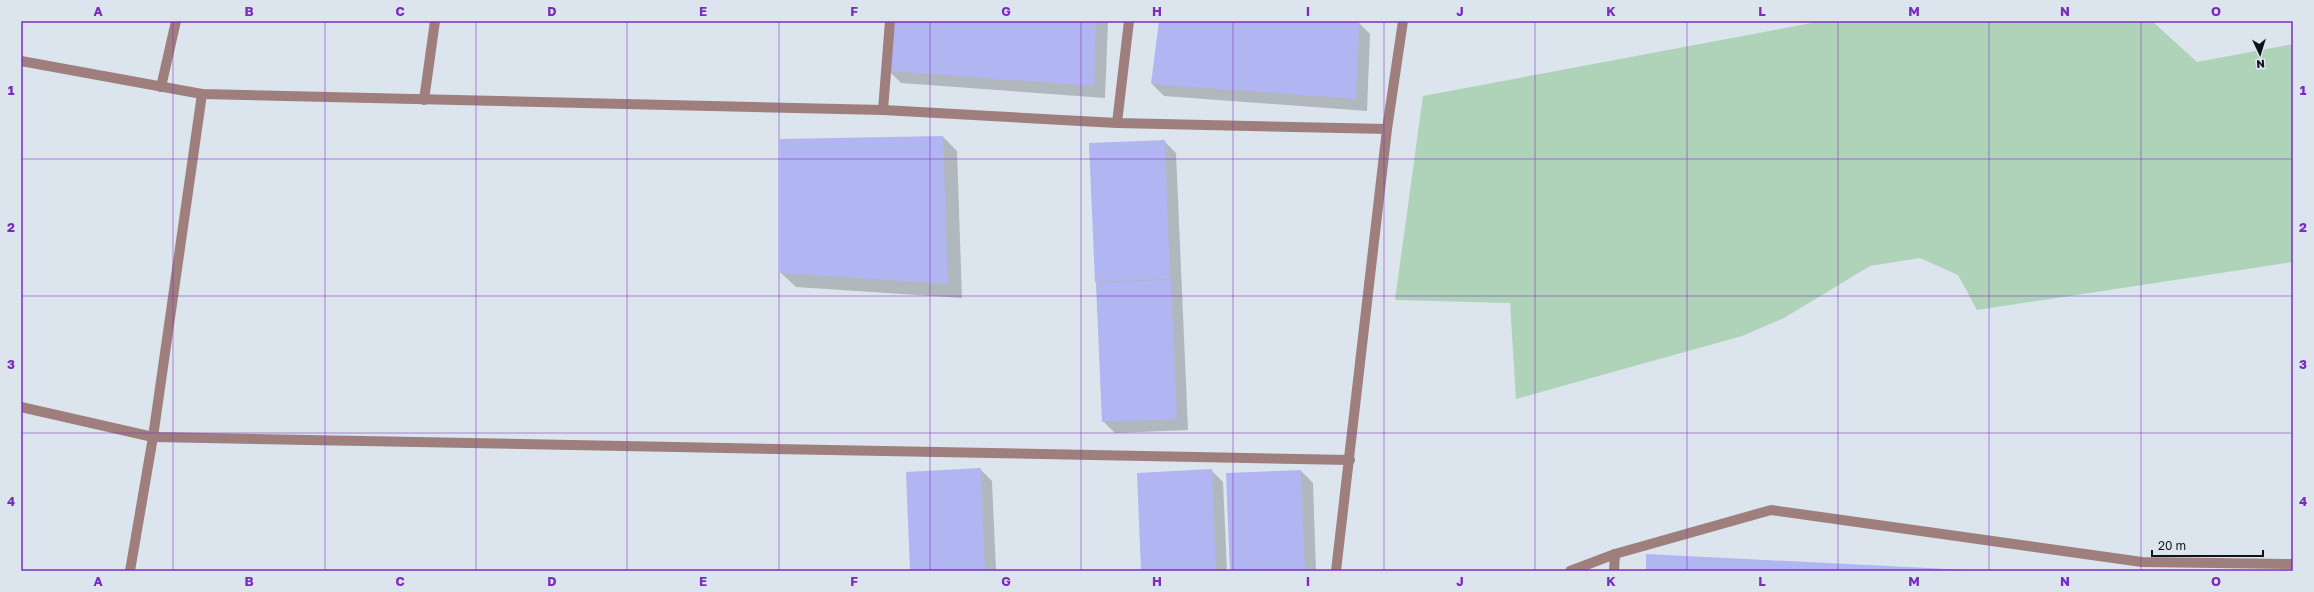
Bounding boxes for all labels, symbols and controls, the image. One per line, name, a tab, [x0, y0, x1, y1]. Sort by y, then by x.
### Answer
text: A	[93, 3, 103, 19]
text: B	[244, 3, 254, 19]
text: C	[395, 3, 405, 19]
text: D	[547, 3, 557, 19]
text: E	[699, 3, 707, 19]
text: F	[850, 3, 858, 19]
text: G	[1001, 3, 1011, 19]
text: H	[1152, 3, 1162, 19]
text: I	[1306, 3, 1310, 19]
text: J	[1456, 3, 1464, 19]
text: K	[1606, 3, 1616, 19]
text: L	[1758, 3, 1766, 19]
text: M	[1908, 3, 1920, 19]
text: N	[2060, 3, 2070, 19]
text: O	[2211, 3, 2221, 19]
north arrow	[2240, 34, 2280, 74]
text: N	[2256, 58, 2265, 71]
text: 1	[8, 82, 15, 98]
text: 1	[2300, 82, 2307, 98]
text: 2	[7, 219, 15, 235]
text: 2	[2299, 219, 2307, 235]
text: 3	[7, 356, 15, 372]
text: 3	[2299, 356, 2307, 372]
text: 4	[7, 493, 15, 509]
text: 4	[2299, 493, 2307, 509]
scale bar	[2152, 532, 2263, 558]
text: 20 m	[2158, 538, 2186, 553]
text: A	[93, 573, 103, 589]
text: B	[244, 573, 254, 589]
text: C	[395, 573, 405, 589]
text: D	[547, 573, 557, 589]
text: E	[699, 573, 707, 589]
text: F	[850, 573, 858, 589]
text: G	[1001, 573, 1011, 589]
text: H	[1152, 573, 1162, 589]
text: I	[1306, 573, 1310, 589]
text: J	[1456, 573, 1464, 589]
text: K	[1606, 573, 1616, 589]
text: L	[1758, 573, 1766, 589]
text: M	[1908, 573, 1920, 589]
text: N	[2060, 573, 2070, 589]
text: O	[2211, 573, 2221, 589]

